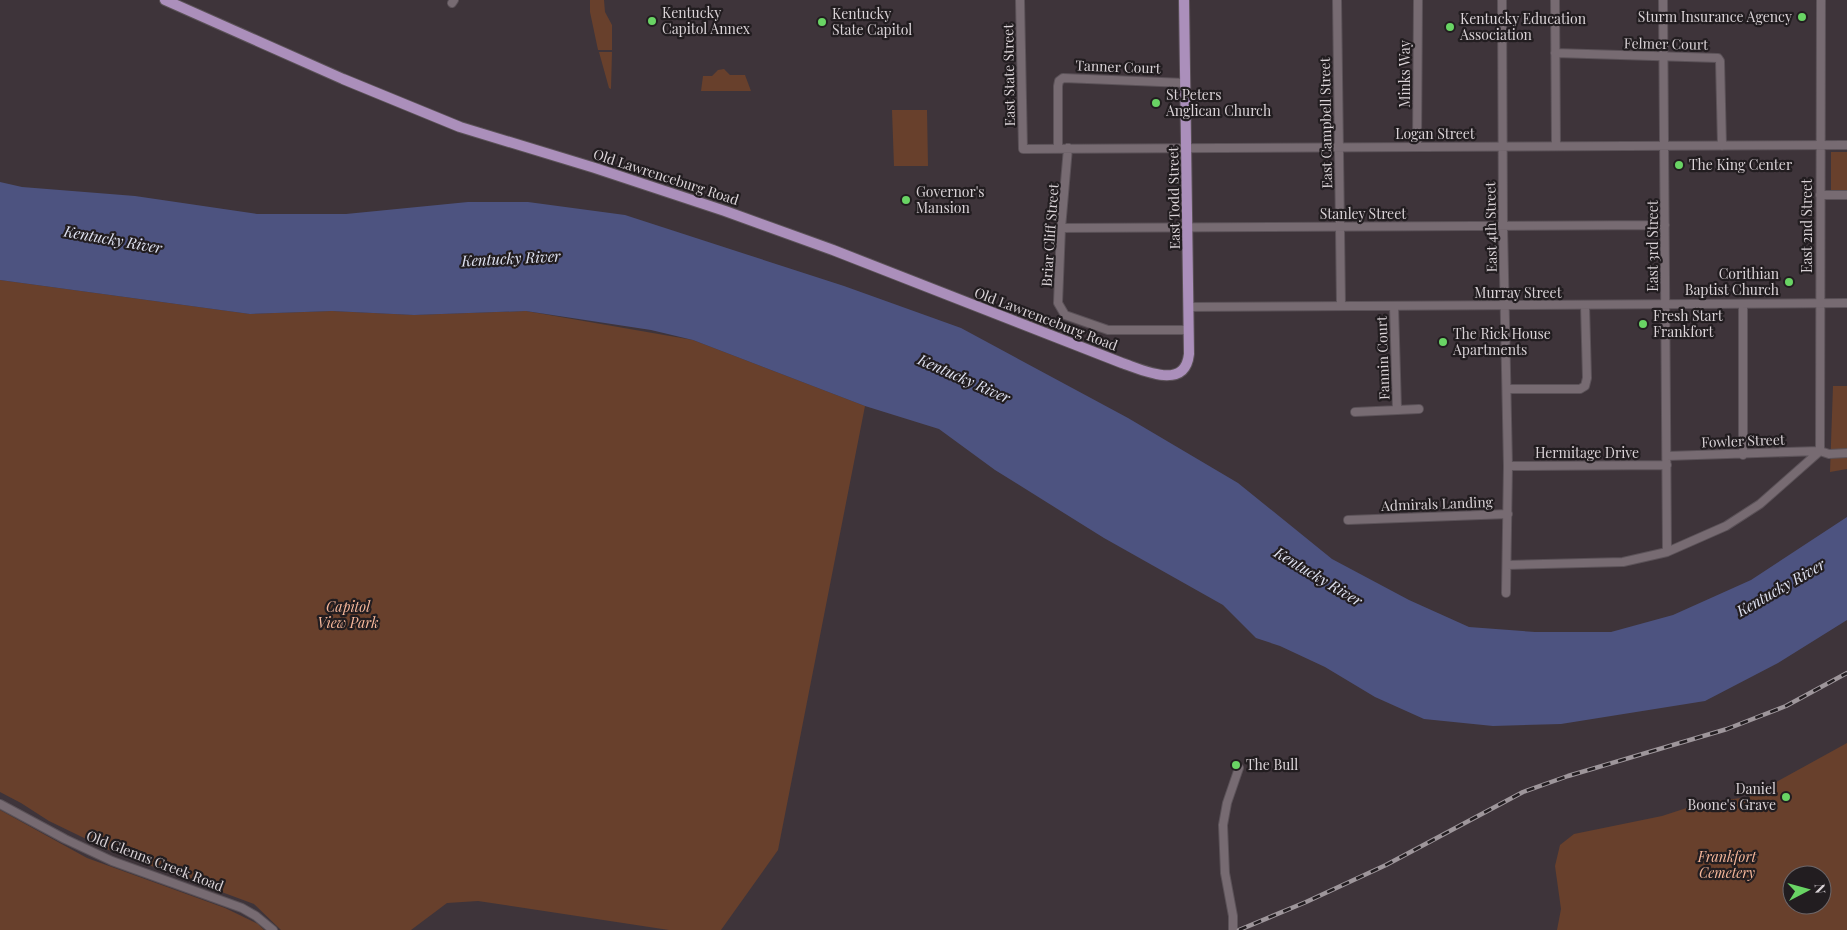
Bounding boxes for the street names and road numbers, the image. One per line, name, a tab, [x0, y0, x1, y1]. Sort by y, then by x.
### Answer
street label: East State Street	[998, 23, 1019, 126]
street label: Felmer Court	[1624, 33, 1709, 54]
street label: Minks Way	[1395, 40, 1414, 108]
street label: Tanner Court	[1075, 56, 1162, 78]
street label: East Campbell Street	[1315, 56, 1336, 189]
street label: Logan Street	[1395, 124, 1476, 143]
street label: Old Lawrenceburg Road	[591, 144, 741, 209]
street label: East Todd Street	[1163, 145, 1184, 250]
street label: East 2nd Street	[1797, 178, 1816, 273]
street label: East 4th Street	[1480, 180, 1501, 273]
street label: Briar Cliff Street	[1036, 182, 1063, 287]
street label: East 3rd Street	[1643, 199, 1662, 292]
street label: Stanley Street	[1320, 204, 1407, 223]
street label: Old Lawrenceburg Road	[972, 282, 1120, 355]
street label: Murray Street	[1474, 283, 1563, 302]
street label: Fannin Court	[1372, 315, 1393, 400]
street label: Fowler Street	[1701, 430, 1786, 451]
street label: Hermitage Drive	[1535, 443, 1639, 462]
street label: Admirals Landing	[1380, 492, 1494, 515]
street label: Old Glenns Creek Road	[84, 826, 227, 895]

